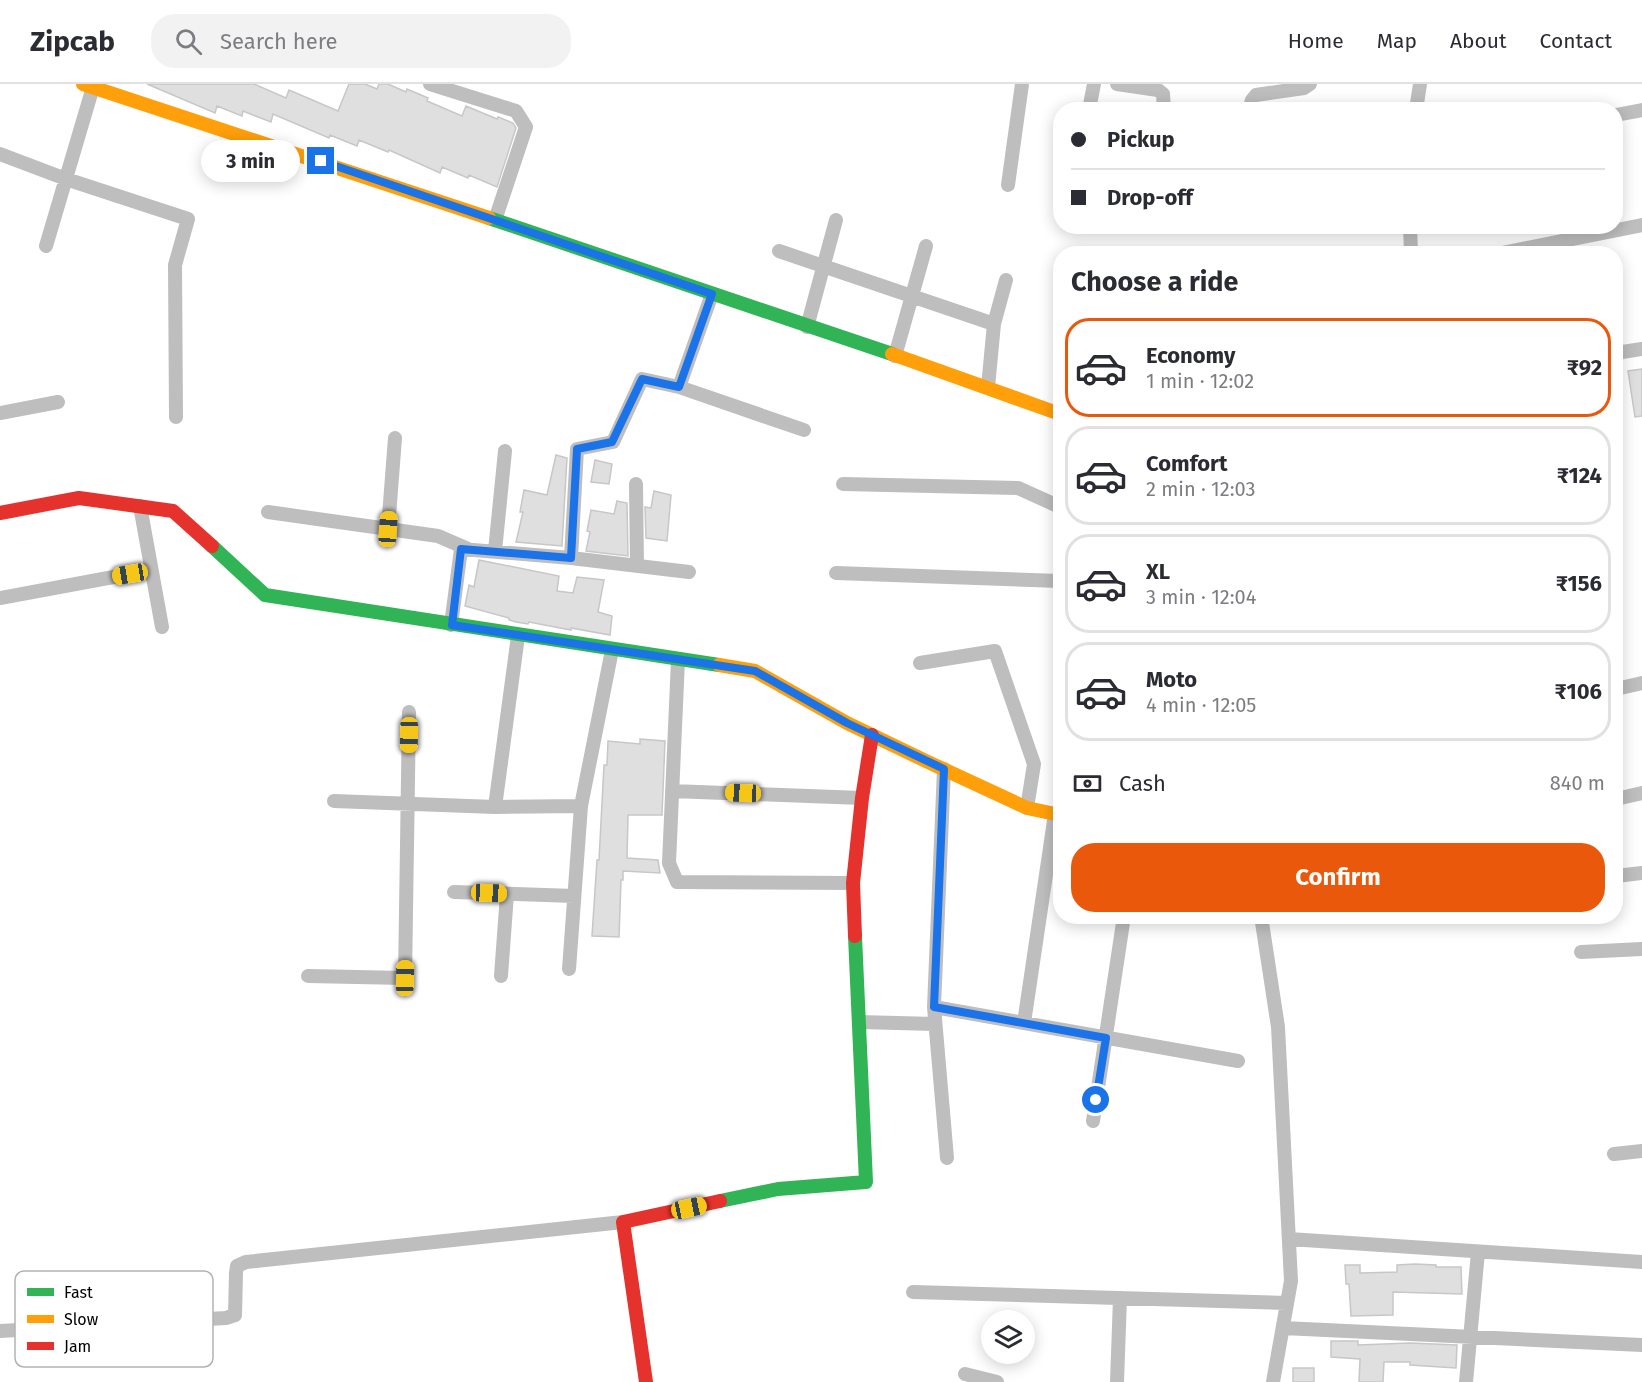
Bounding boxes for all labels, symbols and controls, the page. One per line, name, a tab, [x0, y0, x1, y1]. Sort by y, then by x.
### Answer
search box	[151, 14, 571, 68]
text: Zipcab	[30, 25, 115, 58]
icon: search	[172, 25, 205, 58]
text: Search here	[220, 28, 338, 55]
text: Home	[1288, 28, 1344, 54]
text: Map	[1377, 28, 1417, 54]
text: About	[1450, 28, 1507, 54]
text: Contact	[1540, 28, 1612, 54]
text: Pickup	[1107, 126, 1175, 153]
callout: 3 min	[201, 140, 300, 182]
route end	[307, 147, 334, 174]
text: 3 min	[226, 149, 275, 173]
text: Drop-off	[1107, 184, 1193, 211]
text: Choose a ride	[1071, 266, 1238, 298]
icon: car	[1074, 341, 1128, 395]
text: Economy	[1146, 342, 1235, 369]
text: ₹92	[1567, 354, 1602, 381]
text: 1 min · 12:02	[1146, 369, 1254, 393]
icon: car	[1074, 449, 1128, 503]
text: Comfort	[1146, 450, 1227, 477]
text: ₹124	[1557, 462, 1602, 489]
text: 2 min · 12:03	[1146, 477, 1255, 501]
car	[378, 510, 398, 548]
icon: car	[1074, 557, 1128, 611]
text: XL	[1146, 558, 1170, 585]
car	[111, 562, 149, 586]
text: ₹156	[1556, 570, 1602, 597]
text: 3 min · 12:04	[1146, 585, 1256, 609]
icon: car	[1074, 665, 1128, 719]
text: Moto	[1146, 666, 1197, 693]
text: ₹106	[1555, 678, 1602, 705]
text: 4 min · 12:05	[1146, 693, 1256, 717]
car	[400, 717, 418, 753]
icon: cash	[1071, 767, 1104, 800]
text: Cash	[1119, 770, 1166, 797]
text: 840 m	[1550, 771, 1605, 795]
car	[725, 783, 761, 803]
button: Confirm	[1071, 843, 1605, 912]
car	[471, 883, 507, 903]
car	[396, 960, 414, 996]
route start	[1082, 1086, 1109, 1113]
car	[670, 1195, 708, 1221]
legend	[15, 1271, 213, 1367]
text: Fast	[64, 1283, 93, 1302]
text: Slow	[64, 1310, 99, 1329]
map controls	[981, 1310, 1035, 1364]
button: layers	[981, 1310, 1035, 1364]
text: Jam	[64, 1337, 91, 1356]

